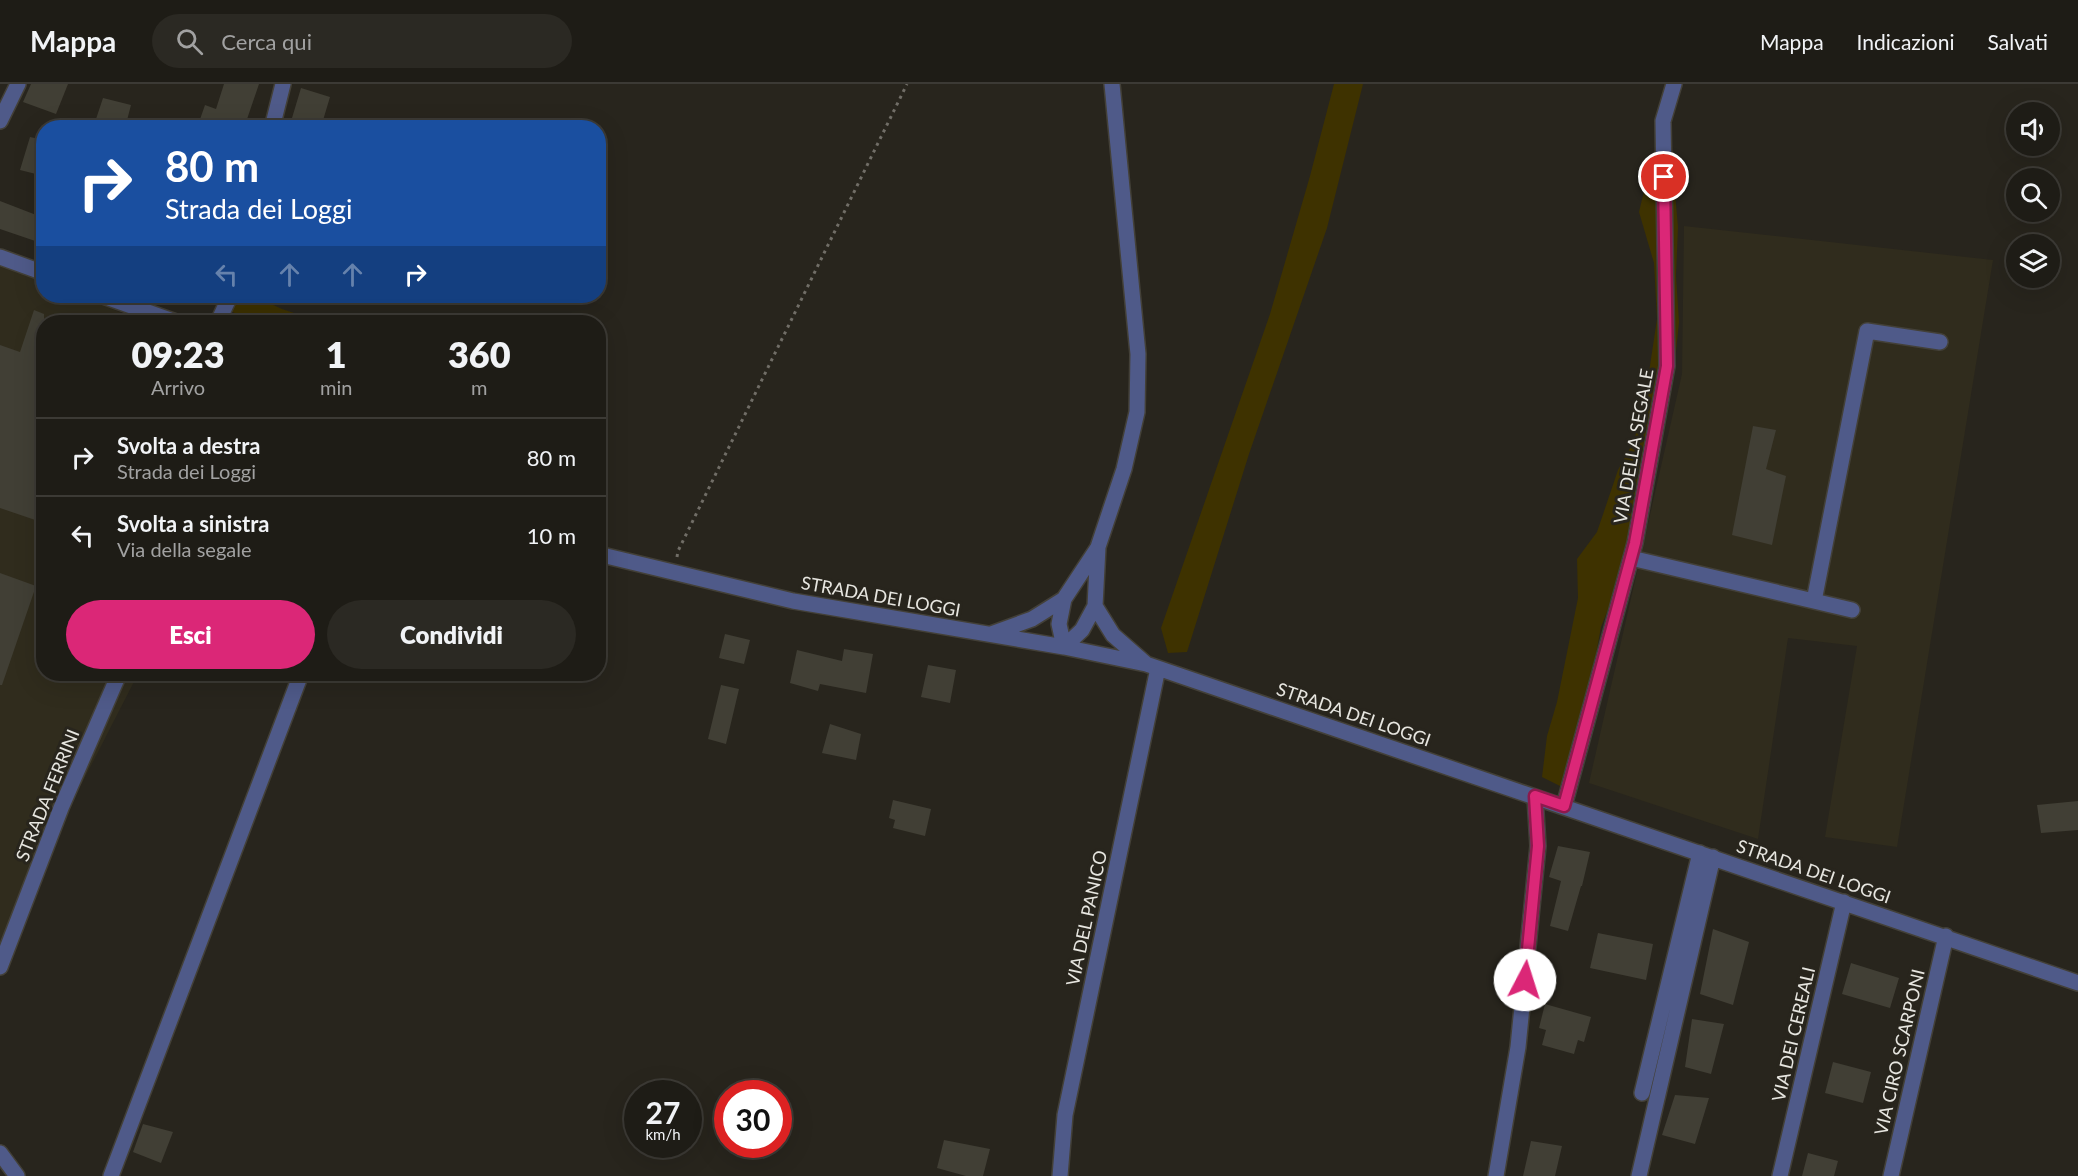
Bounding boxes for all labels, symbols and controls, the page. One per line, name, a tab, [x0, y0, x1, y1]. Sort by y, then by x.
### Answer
search box	[152, 14, 572, 68]
text: Mappa	[30, 24, 116, 58]
icon: search	[173, 25, 206, 58]
text: Cerca qui	[221, 28, 312, 55]
text: Mappa	[1760, 29, 1824, 54]
text: Indicazioni	[1857, 29, 1955, 54]
text: Salvati	[1988, 29, 2048, 54]
map controls	[2006, 102, 2060, 288]
button: sound	[2006, 102, 2060, 156]
text: 80 m	[165, 141, 259, 191]
icon: right	[66, 144, 144, 222]
pin	[1638, 151, 1689, 202]
icon: arrive	[1647, 160, 1680, 193]
button: search	[2006, 168, 2060, 222]
text: Strada dei Loggi	[165, 192, 353, 225]
button: layers	[2006, 234, 2060, 288]
icon: left	[210, 258, 243, 291]
icon: ahead	[273, 258, 306, 291]
icon: ahead	[336, 258, 369, 291]
icon: right	[399, 258, 432, 291]
text: 09:23	[131, 332, 225, 376]
text: 1	[326, 332, 347, 376]
text: 360	[448, 332, 511, 376]
street label: VIA DELLA SEGALE	[1609, 367, 1657, 525]
text: Arrivo	[151, 375, 205, 399]
text: min	[320, 375, 352, 399]
text: m	[471, 375, 487, 399]
text: Svolta a destra	[117, 432, 260, 459]
icon: right	[66, 441, 99, 474]
text: 80 m	[527, 444, 576, 471]
text: Strada dei Loggi	[117, 459, 256, 483]
text: Svolta a sinistra	[117, 510, 269, 537]
icon: left	[66, 519, 99, 552]
text: 10 m	[527, 522, 576, 549]
text: Via della segale	[117, 537, 252, 561]
street label: STRADA DEI LOGGI	[800, 571, 962, 621]
button: Esci	[66, 600, 315, 669]
button: Condividi	[327, 600, 576, 669]
street label: STRADA DEI LOGGI	[1274, 677, 1434, 751]
street label: STRADA FERRINI	[11, 726, 83, 864]
street label: STRADA DEI LOGGI	[1734, 834, 1894, 908]
street label: VIA DEL PANICO	[1061, 848, 1111, 988]
position arrow	[1493, 948, 1557, 1012]
street label: VIA DEI CEREALI	[1767, 964, 1819, 1104]
street label: VIA CIRO SCARPONI	[1869, 967, 1929, 1137]
speed limit sign: 30	[714, 1080, 792, 1158]
text: 27	[646, 1094, 680, 1130]
text: km/h	[645, 1125, 681, 1143]

